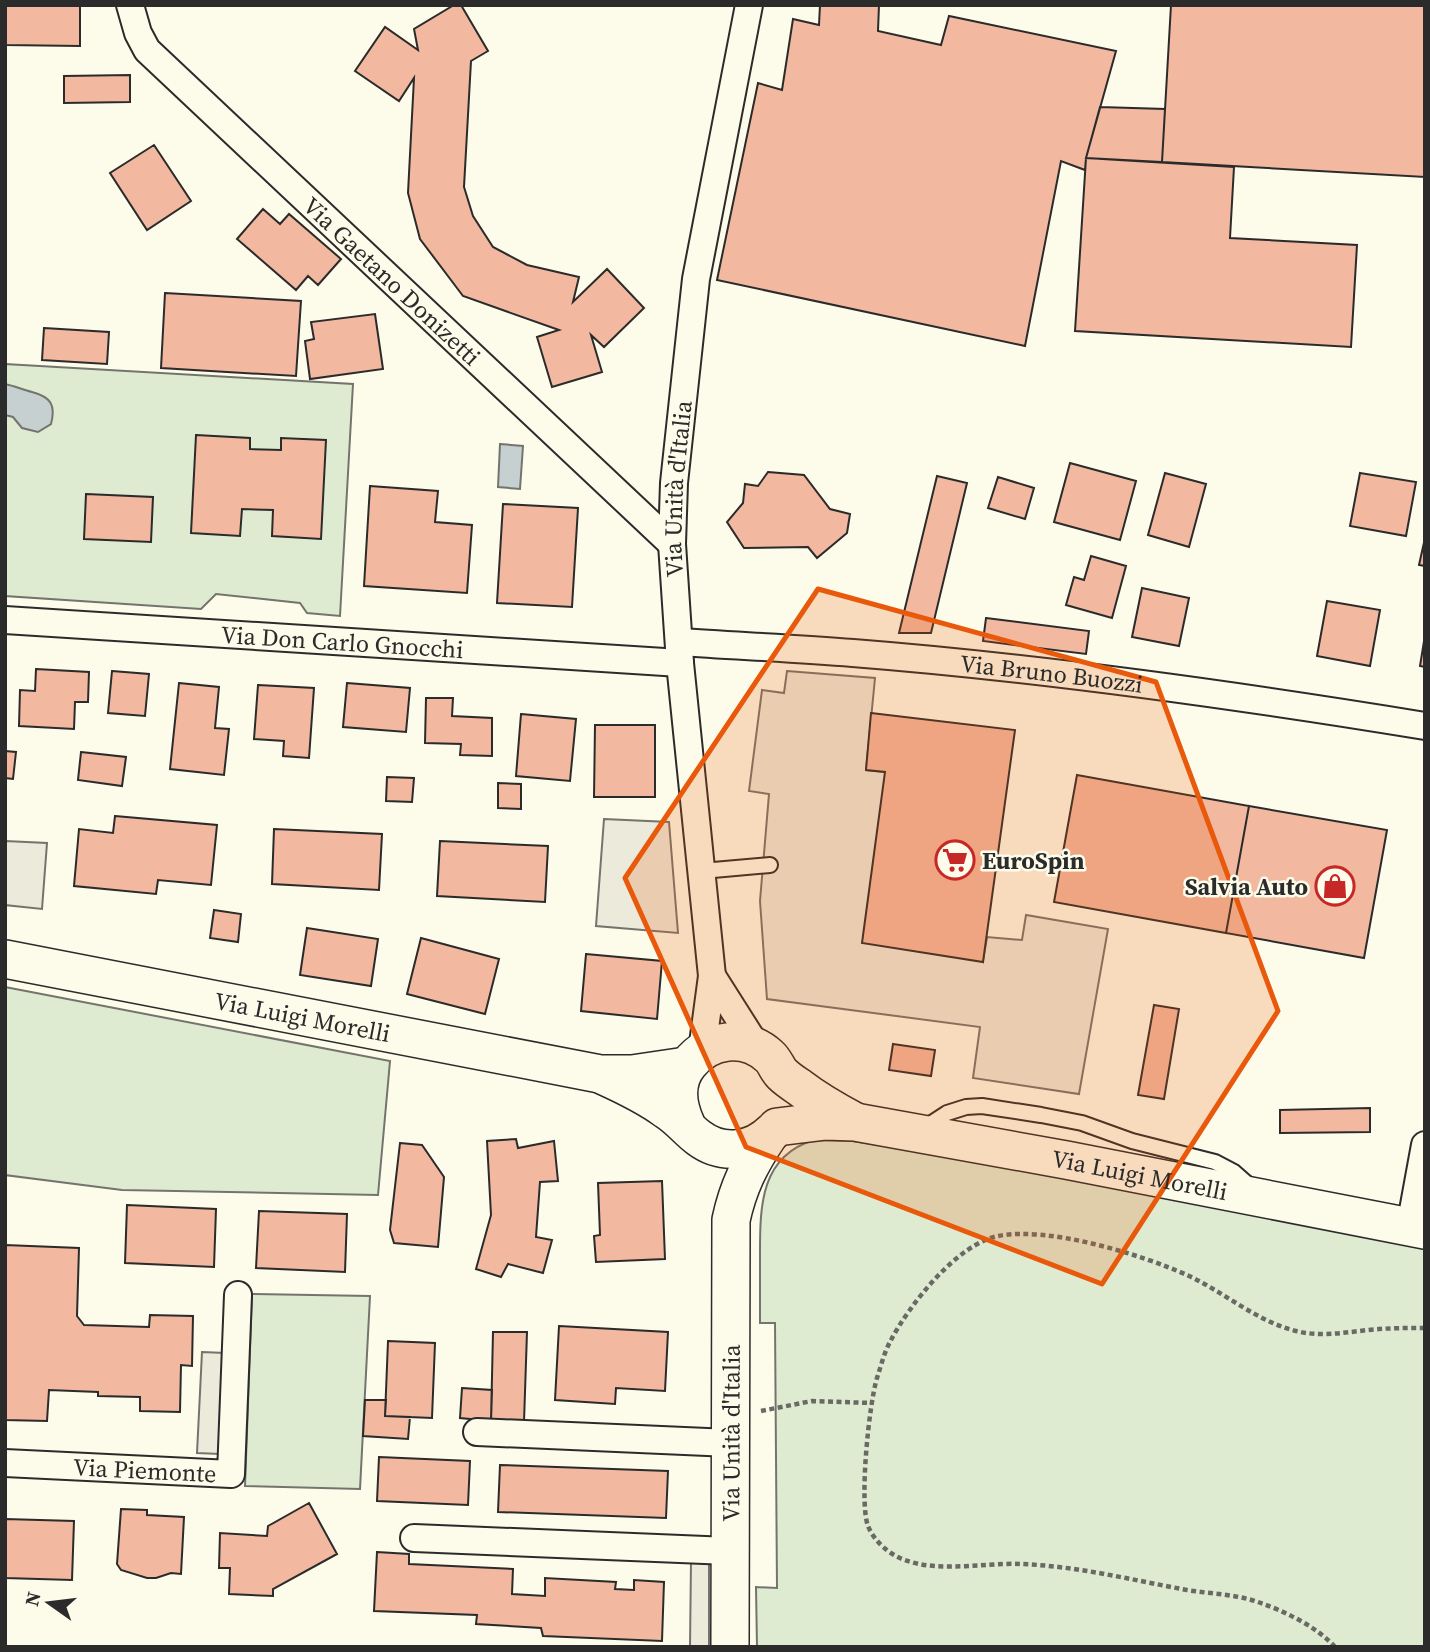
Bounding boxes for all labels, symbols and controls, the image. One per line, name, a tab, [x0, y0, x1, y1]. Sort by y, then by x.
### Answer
street label: Via Gaetano Donizetti	[296, 189, 488, 372]
street label: Via Unità d'Italia	[655, 398, 699, 578]
street label: Via Don Carlo Gnocchi	[220, 617, 465, 666]
street label: Via Bruno Buozzi	[959, 646, 1145, 700]
supermarket icon: EuroSpin	[934, 839, 976, 881]
place label: EuroSpin	[982, 844, 1085, 877]
shop icon: Salvia Auto	[1314, 865, 1356, 907]
place label: Salvia Auto	[1185, 870, 1308, 903]
street label: Via Luigi Morelli	[212, 983, 393, 1050]
street label: Via Luigi Morelli	[1049, 1141, 1230, 1208]
street label: Via Unità d'Italia	[714, 1344, 747, 1522]
street label: Via Piemonte	[72, 1450, 217, 1490]
north arrow	[14, 1568, 84, 1638]
text: N	[18, 1589, 47, 1609]

